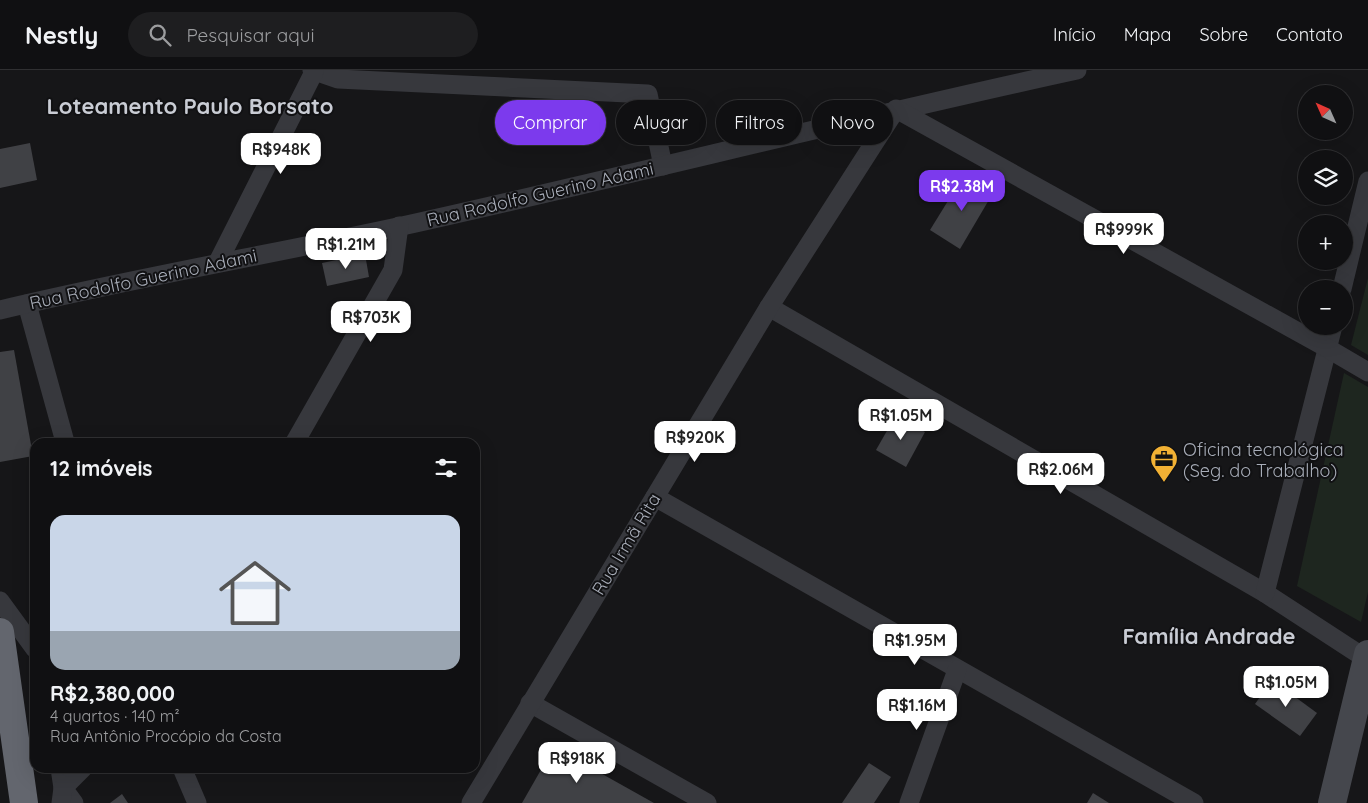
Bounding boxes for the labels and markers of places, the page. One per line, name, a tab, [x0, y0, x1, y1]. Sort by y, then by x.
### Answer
pin: R$948K	[240, 132, 322, 175]
pin: R$2.38M	[916, 170, 1008, 212]
pin: R$999K	[1083, 212, 1165, 255]
pin: R$1.21M	[300, 228, 392, 270]
pin: R$703K	[330, 300, 412, 343]
pin: R$1.05M	[855, 398, 947, 441]
pin: R$920K	[654, 420, 736, 463]
place label: Oficina tecnológica (Seg. do Trabalho)	[1183, 438, 1344, 482]
office icon: Oficina tecnológica (Seg. do Trabalho)	[1149, 444, 1179, 483]
pin: R$2.06M	[1015, 452, 1107, 495]
pin: R$1.95M	[869, 624, 961, 666]
pin: R$1.05M	[1240, 666, 1332, 708]
pin: R$1.16M	[871, 688, 963, 731]
pin: R$918K	[536, 742, 618, 784]

